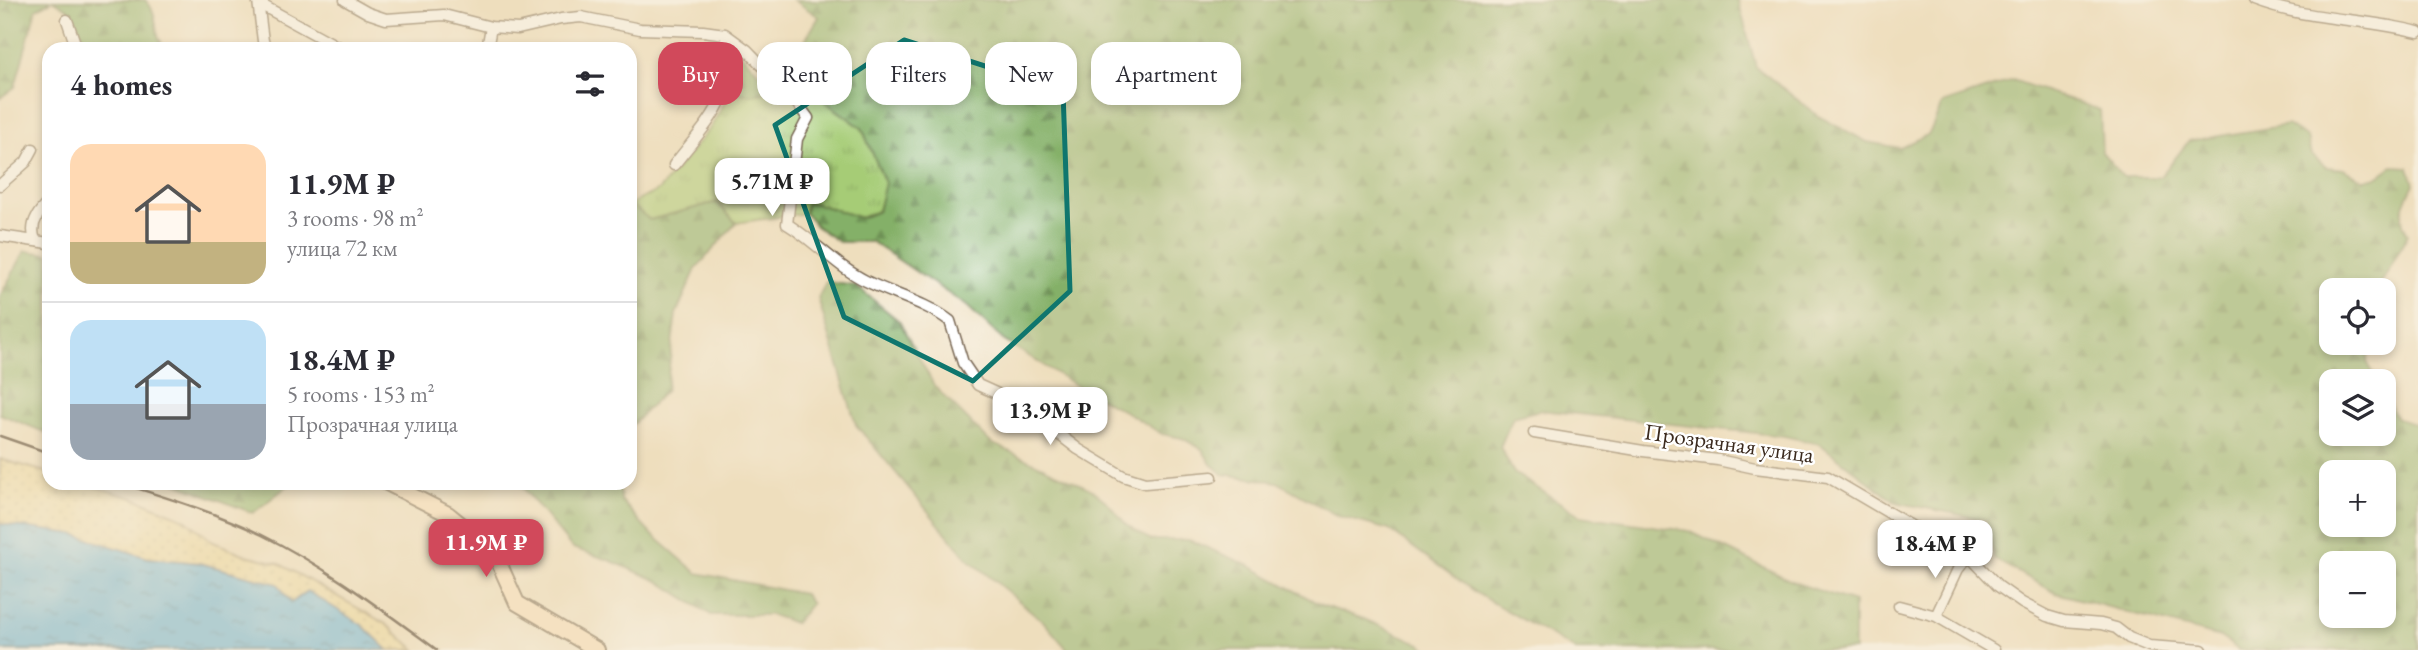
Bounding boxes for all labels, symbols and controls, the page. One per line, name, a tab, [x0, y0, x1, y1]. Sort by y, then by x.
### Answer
chip: Buy	[658, 42, 743, 105]
chip: Rent	[757, 42, 852, 105]
chip: Filters	[866, 42, 971, 105]
chip: New	[985, 42, 1077, 105]
chip: Apartment	[1091, 42, 1241, 105]
text: 4 homes	[70, 65, 172, 104]
icon: filters	[571, 65, 609, 103]
pin: 5.71M ₽	[707, 158, 837, 218]
text: 11.9M ₽	[287, 164, 395, 203]
text: 5.71M ₽	[731, 166, 813, 196]
icon: home	[126, 172, 210, 256]
text: 3 rooms · 98 m²	[287, 203, 424, 233]
text: улица 72 км	[287, 233, 397, 263]
map controls	[2319, 278, 2396, 628]
button: locate	[2319, 278, 2396, 355]
text: 18.4M ₽	[287, 340, 395, 379]
icon: home	[126, 348, 210, 432]
button: layers	[2319, 369, 2396, 446]
text: 5 rooms · 153 m²	[287, 379, 435, 409]
pin: 13.9M ₽	[985, 388, 1115, 447]
text: 13.9M ₽	[1009, 395, 1091, 425]
text: Прозрачная улица	[287, 409, 458, 439]
street label: Прозрачная улица	[1642, 416, 1817, 470]
button: +	[2319, 460, 2396, 537]
pin: 11.9M ₽	[421, 520, 551, 579]
pin: 18.4M ₽	[1870, 520, 2000, 580]
text: 11.9M ₽	[445, 527, 527, 557]
text: 18.4M ₽	[1894, 528, 1976, 558]
button: −	[2319, 551, 2396, 628]

